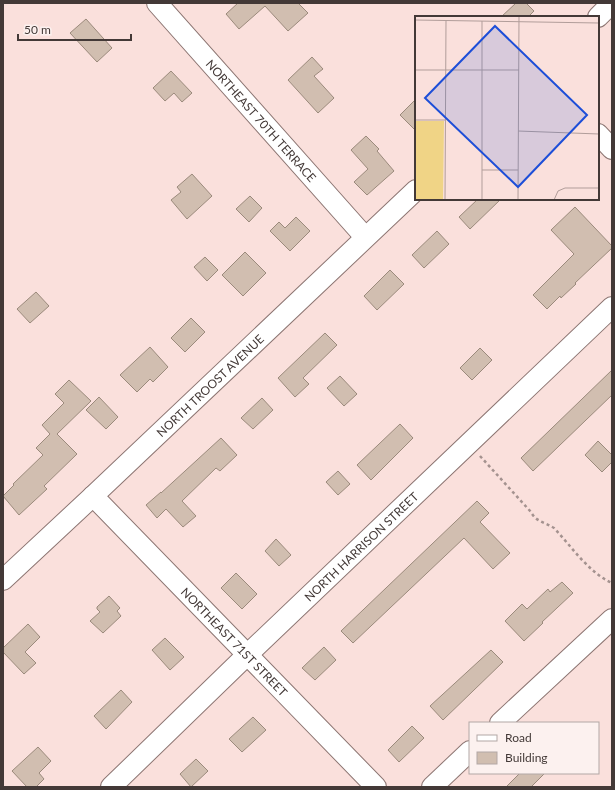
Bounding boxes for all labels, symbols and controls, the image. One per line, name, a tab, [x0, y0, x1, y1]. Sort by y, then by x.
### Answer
scale bar	[18, 16, 131, 42]
inset map	[415, 16, 599, 200]
text: 50 m	[24, 22, 51, 37]
street label: NORTHEAST 70TH TERRACE	[203, 56, 320, 185]
street label: NORTH TROOST AVENUE	[153, 331, 267, 440]
street label: NORTH HARRISON STREET	[301, 489, 421, 604]
street label: NORTHEAST 71ST STREET	[178, 584, 291, 699]
legend	[469, 722, 599, 774]
text: Road	[505, 730, 532, 745]
text: Building	[505, 750, 548, 765]

